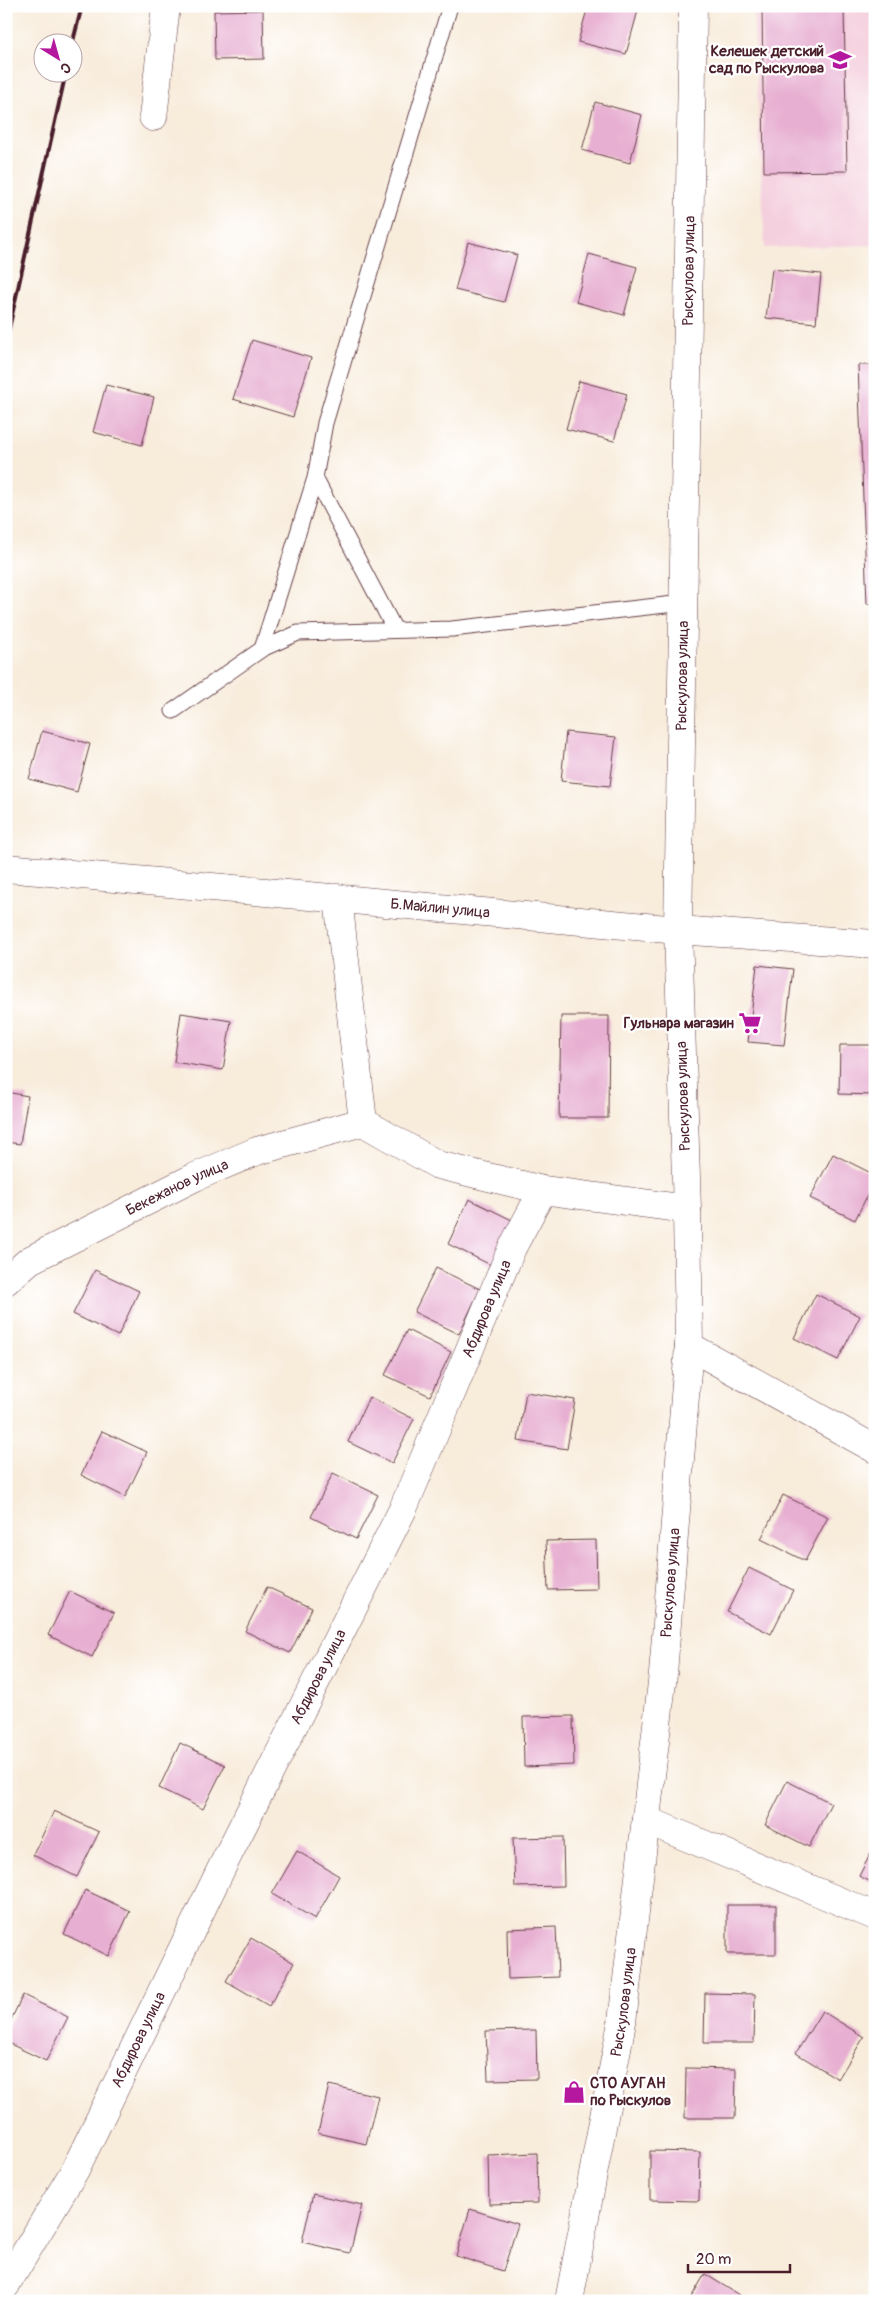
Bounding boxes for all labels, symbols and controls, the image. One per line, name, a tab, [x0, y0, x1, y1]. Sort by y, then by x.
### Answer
north arrow	[32, 32, 82, 82]
place label: Келешек детский сад по Рыскулова	[708, 42, 824, 78]
school or university icon: Келешек детский сад по Рыскулова	[827, 47, 853, 73]
text: С	[57, 59, 74, 78]
street label: Рыскулова улица	[679, 216, 700, 326]
street label: Рыскулова улица	[672, 621, 693, 731]
street label: Б.Майлин улица	[389, 894, 491, 923]
supermarket icon: Гульнара магазин	[737, 1010, 763, 1036]
place label: Гульнара магазин	[624, 1014, 735, 1033]
street label: Рыскулова улица	[672, 1041, 695, 1151]
street label: Бекежанов улица	[123, 1155, 231, 1220]
street label: Абдирова улица	[458, 1257, 516, 1361]
street label: Рыскулова улица	[657, 1527, 685, 1638]
street label: Абдирова улица	[287, 1626, 351, 1728]
street label: Рыскулова улица	[607, 1946, 641, 2058]
street label: Абдирова улица	[107, 1989, 170, 2091]
place label: СТО АУГАН по Рыскулов	[590, 2074, 671, 2110]
shop icon: СТО АУГАН по Рыскулов	[561, 2079, 587, 2105]
scale bar	[688, 2242, 791, 2274]
text: 20 m	[696, 2250, 731, 2269]

